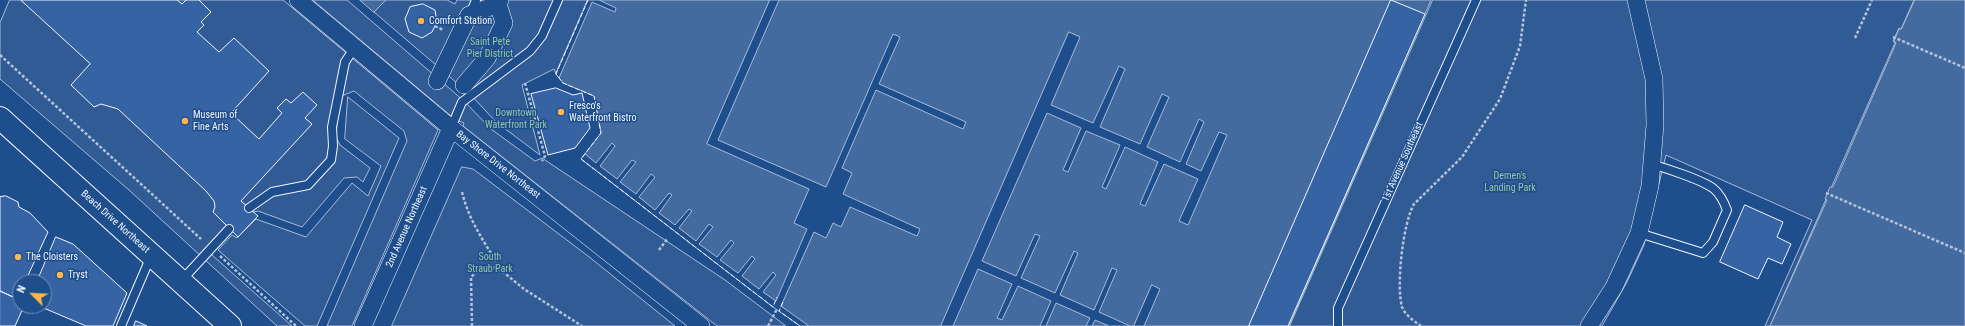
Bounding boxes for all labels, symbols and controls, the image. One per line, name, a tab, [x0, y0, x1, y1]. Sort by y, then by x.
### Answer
place label: Comfort Station	[429, 15, 492, 27]
marker: Comfort Station	[416, 16, 426, 26]
park label: Saint Pete Pier District	[467, 36, 513, 60]
place label: Fresco's Waterfront Bistro	[569, 100, 636, 124]
park label: Downtown Waterfront Park	[485, 107, 547, 130]
marker: Fresco's Waterfront Bistro	[556, 107, 566, 117]
place label: Museum of Fine Arts	[193, 109, 237, 132]
marker: Museum of Fine Arts	[180, 116, 190, 126]
street label: 1st Avenue Southeast	[1380, 120, 1426, 204]
street label: Bay Shore Drive Northeast	[454, 129, 542, 201]
park label: Demen's Landing Park	[1484, 170, 1536, 194]
street label: 2nd Avenue Northeast	[384, 185, 430, 269]
street label: Beach Drive Northeast	[78, 188, 152, 256]
place label: The Cloisters	[26, 251, 78, 263]
park label: South Straub Park	[467, 251, 513, 274]
marker: The Cloisters	[13, 252, 23, 262]
place label: Tryst	[68, 269, 88, 281]
marker: Tryst	[55, 270, 65, 280]
north arrow	[12, 274, 52, 314]
text: N	[14, 284, 29, 295]

